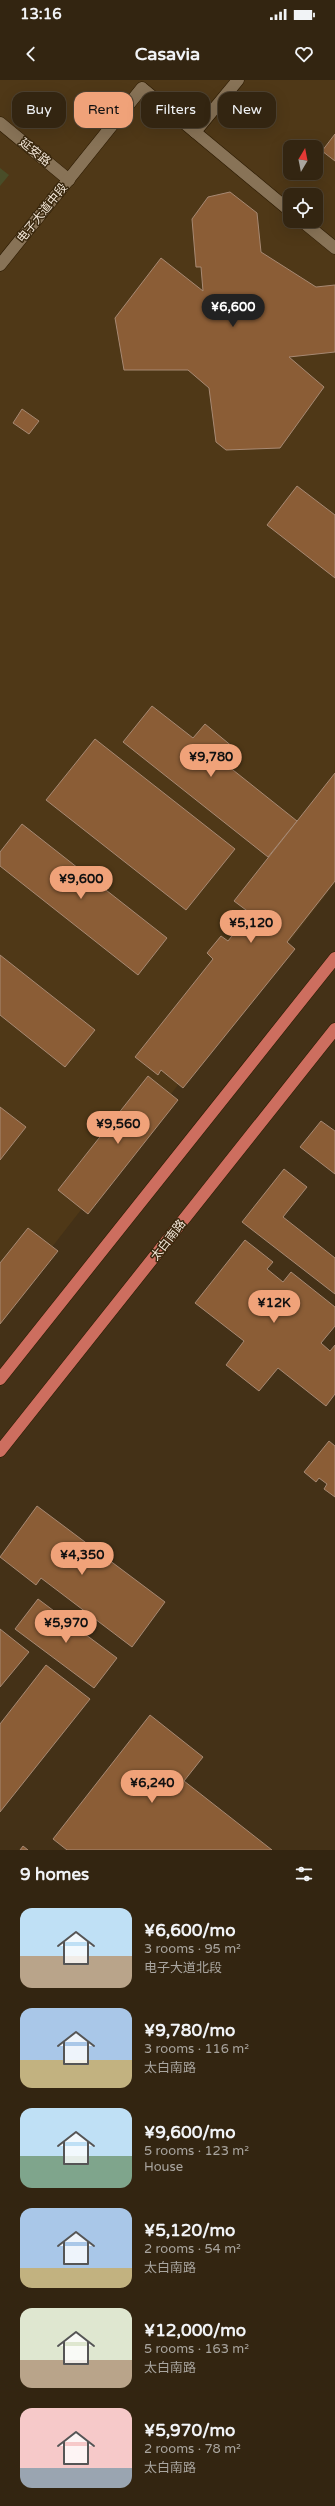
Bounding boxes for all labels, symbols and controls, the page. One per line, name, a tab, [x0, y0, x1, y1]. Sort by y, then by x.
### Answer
text: 13:16	[20, 5, 62, 23]
icon: back	[20, 43, 42, 65]
text: Casavia	[135, 43, 200, 65]
icon: heart	[293, 43, 315, 65]
chip: Buy	[12, 92, 66, 128]
chip: Rent	[74, 92, 133, 128]
chip: Filters	[141, 92, 210, 128]
chip: New	[218, 92, 276, 128]
street label: 延安路	[17, 135, 53, 169]
north arrow	[283, 140, 323, 180]
map controls	[283, 140, 323, 228]
street label: 电子大道中段	[14, 181, 70, 245]
button: locate	[283, 188, 323, 228]
pin: ¥6,600	[200, 294, 266, 328]
text: ¥6,600	[211, 299, 255, 315]
pin: ¥9,780	[178, 744, 244, 778]
text: ¥9,780	[189, 749, 233, 765]
pin: ¥9,600	[48, 866, 114, 900]
text: ¥9,600	[59, 871, 103, 887]
pin: ¥5,120	[218, 910, 284, 944]
text: ¥5,120	[229, 915, 273, 931]
pin: ¥9,560	[85, 1111, 151, 1145]
text: ¥9,560	[96, 1116, 140, 1132]
street label: 太白南路	[148, 1217, 188, 1263]
pin: ¥12K	[250, 1290, 298, 1324]
text: ¥12K	[257, 1295, 291, 1311]
pin: ¥4,350	[49, 1542, 115, 1576]
text: ¥4,350	[60, 1547, 104, 1563]
pin: ¥5,970	[33, 1610, 99, 1644]
text: ¥5,970	[44, 1615, 88, 1631]
pin: ¥6,240	[119, 1770, 185, 1804]
text: ¥6,240	[130, 1775, 174, 1791]
icon: filters	[293, 1863, 315, 1885]
text: 9 homes	[20, 1864, 89, 1885]
text: ¥6,600/mo	[144, 1920, 236, 1941]
icon: home	[52, 1924, 100, 1972]
text: 3 rooms · 95 m²	[144, 1941, 241, 1957]
text: 电子大道北段	[144, 1960, 222, 1976]
text: ¥9,780/mo	[144, 2020, 235, 2041]
icon: home	[52, 2024, 100, 2072]
text: 3 rooms · 116 m²	[144, 2041, 249, 2057]
text: 太白南路	[144, 2060, 196, 2076]
text: ¥9,600/mo	[144, 2122, 236, 2143]
icon: home	[52, 2124, 100, 2172]
text: 5 rooms · 123 m²	[144, 2143, 249, 2159]
text: House	[144, 2159, 183, 2175]
text: ¥5,120/mo	[144, 2220, 235, 2241]
icon: home	[52, 2224, 100, 2272]
text: 2 rooms · 54 m²	[144, 2241, 241, 2257]
text: 太白南路	[144, 2260, 196, 2276]
text: ¥12,000/mo	[144, 2320, 246, 2341]
icon: home	[52, 2324, 100, 2372]
text: 5 rooms · 163 m²	[144, 2341, 249, 2357]
text: 太白南路	[144, 2360, 196, 2376]
text: ¥5,970/mo	[144, 2420, 235, 2441]
icon: home	[52, 2424, 100, 2472]
text: 2 rooms · 78 m²	[144, 2441, 241, 2457]
text: 太白南路	[144, 2460, 196, 2476]

